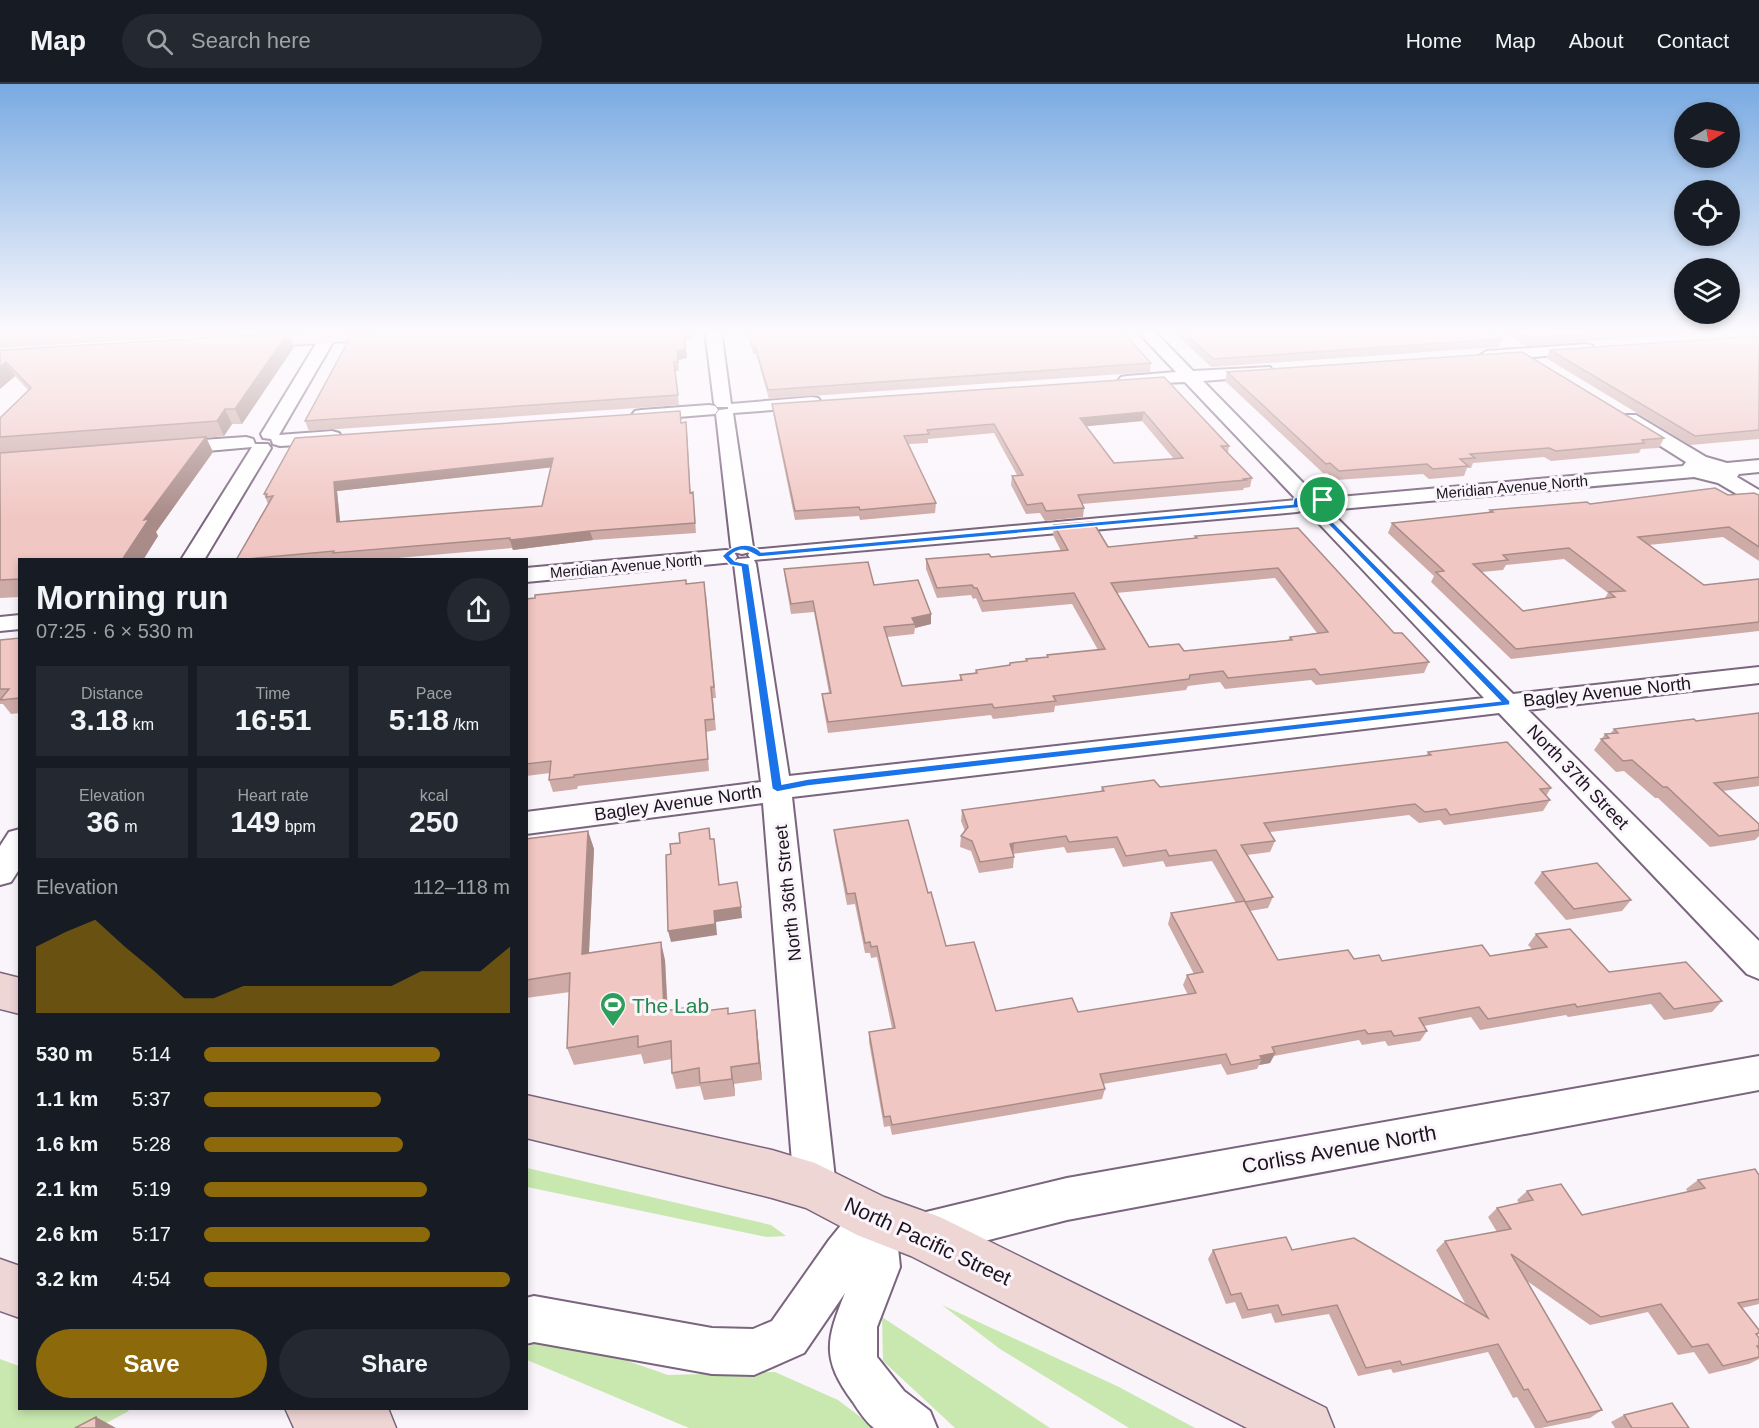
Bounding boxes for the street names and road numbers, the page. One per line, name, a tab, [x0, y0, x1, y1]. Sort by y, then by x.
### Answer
street label: Meridian Avenue North	[1435, 472, 1589, 502]
street label: Meridian Avenue North	[549, 551, 703, 581]
street label: Bagley Avenue North	[1522, 673, 1692, 711]
street label: North 37th Street	[1523, 721, 1633, 833]
street label: Bagley Avenue North	[593, 781, 763, 825]
street label: North 36th Street	[771, 824, 805, 962]
street label: Corliss Avenue North	[1240, 1121, 1438, 1177]
street label: North Pacific Street	[841, 1192, 1015, 1290]

